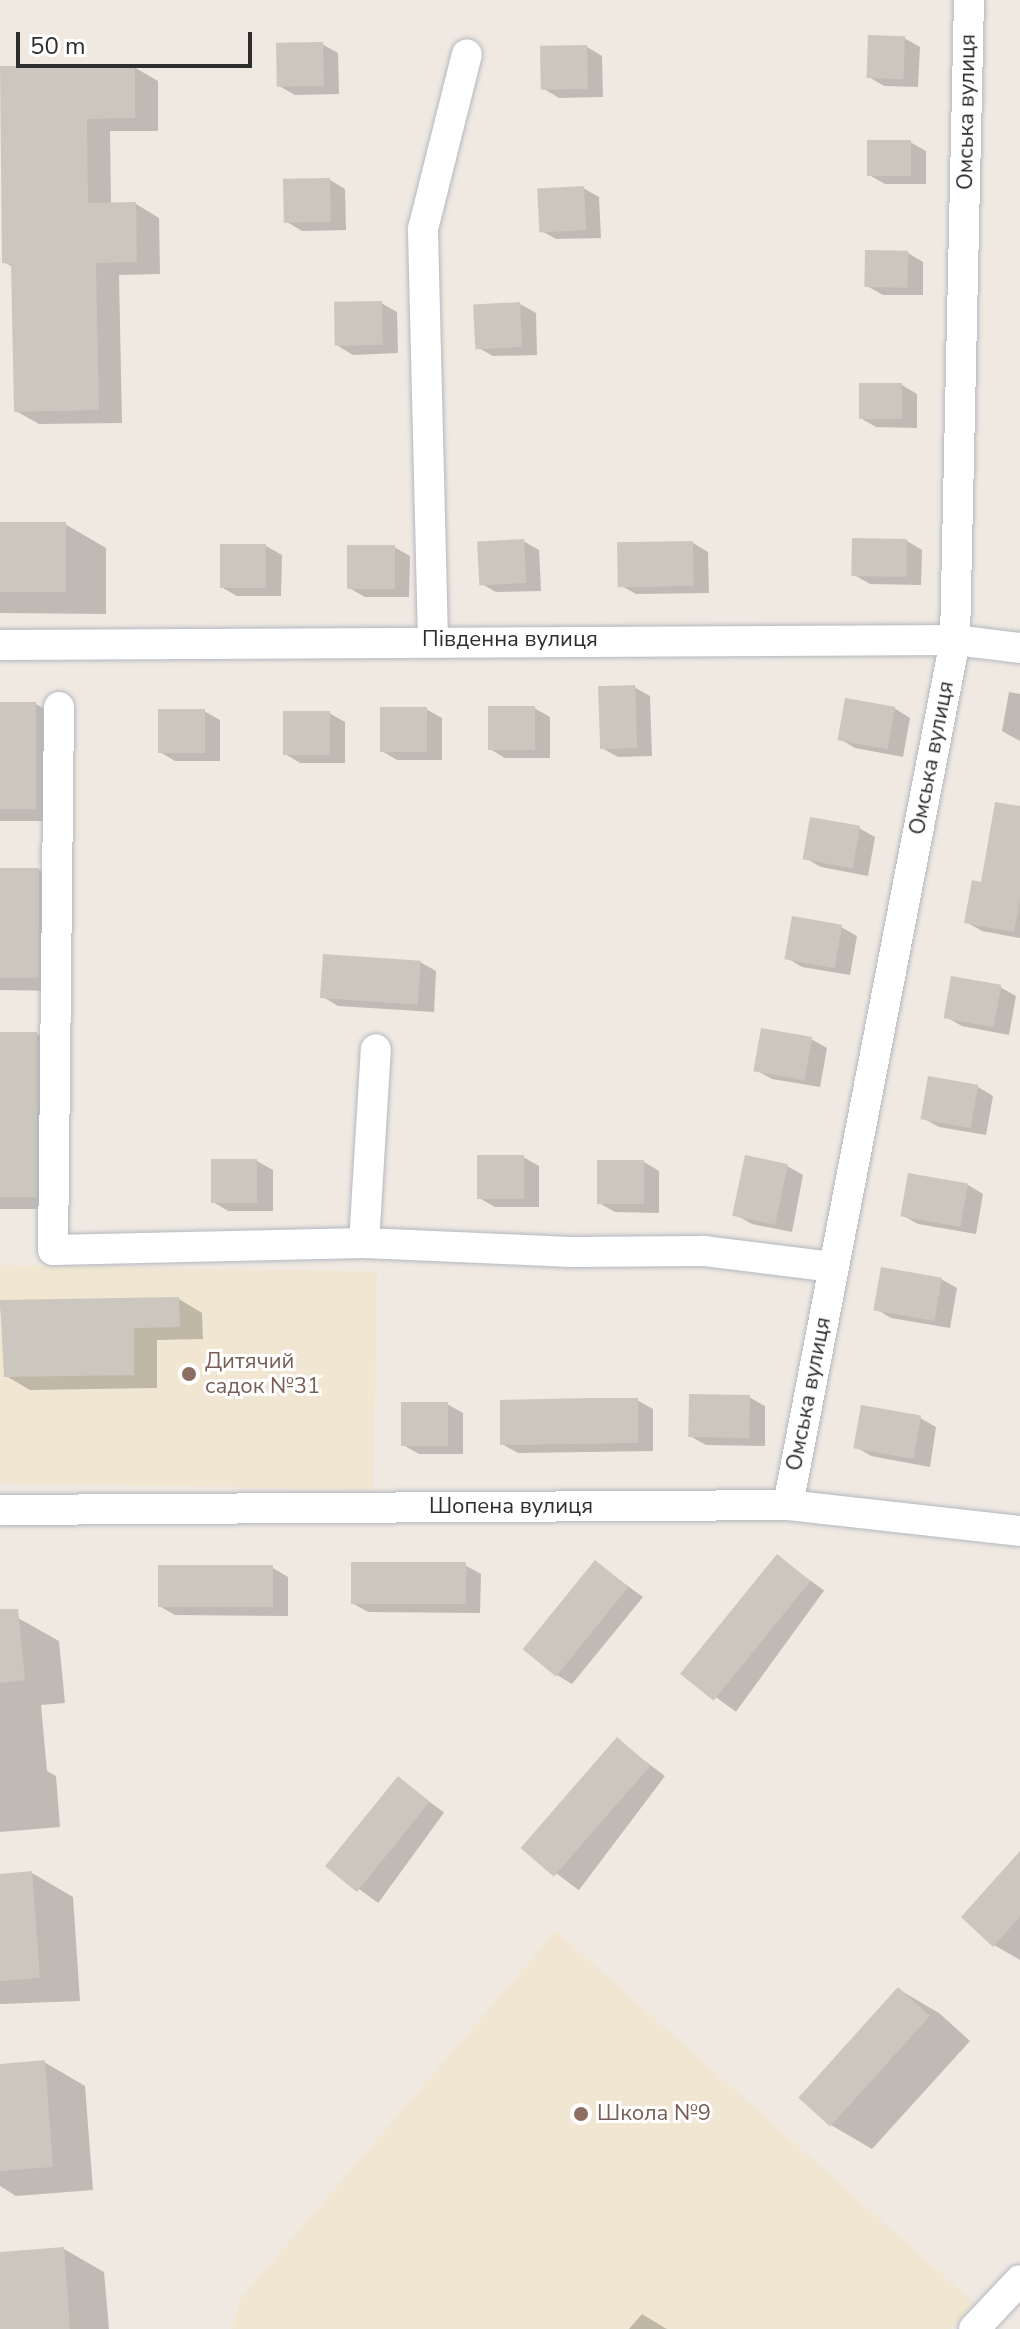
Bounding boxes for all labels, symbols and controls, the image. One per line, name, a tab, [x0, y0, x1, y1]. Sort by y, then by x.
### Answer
scale bar	[20, 16, 256, 66]
text: 50 m	[30, 30, 86, 62]
street label: Омська вулиця	[952, 34, 982, 190]
street label: Південна вулиця	[422, 627, 598, 653]
street label: Омська вулиця	[904, 679, 960, 837]
street label: Омська вулиця	[781, 1315, 837, 1473]
place label: Дитячий садок №31	[205, 1348, 320, 1400]
marker: Дитячий садок №31	[180, 1365, 198, 1383]
street label: Шопена вулиця	[429, 1494, 593, 1520]
place label: Школа №9	[597, 2101, 711, 2127]
marker: Школа №9	[572, 2105, 590, 2123]

